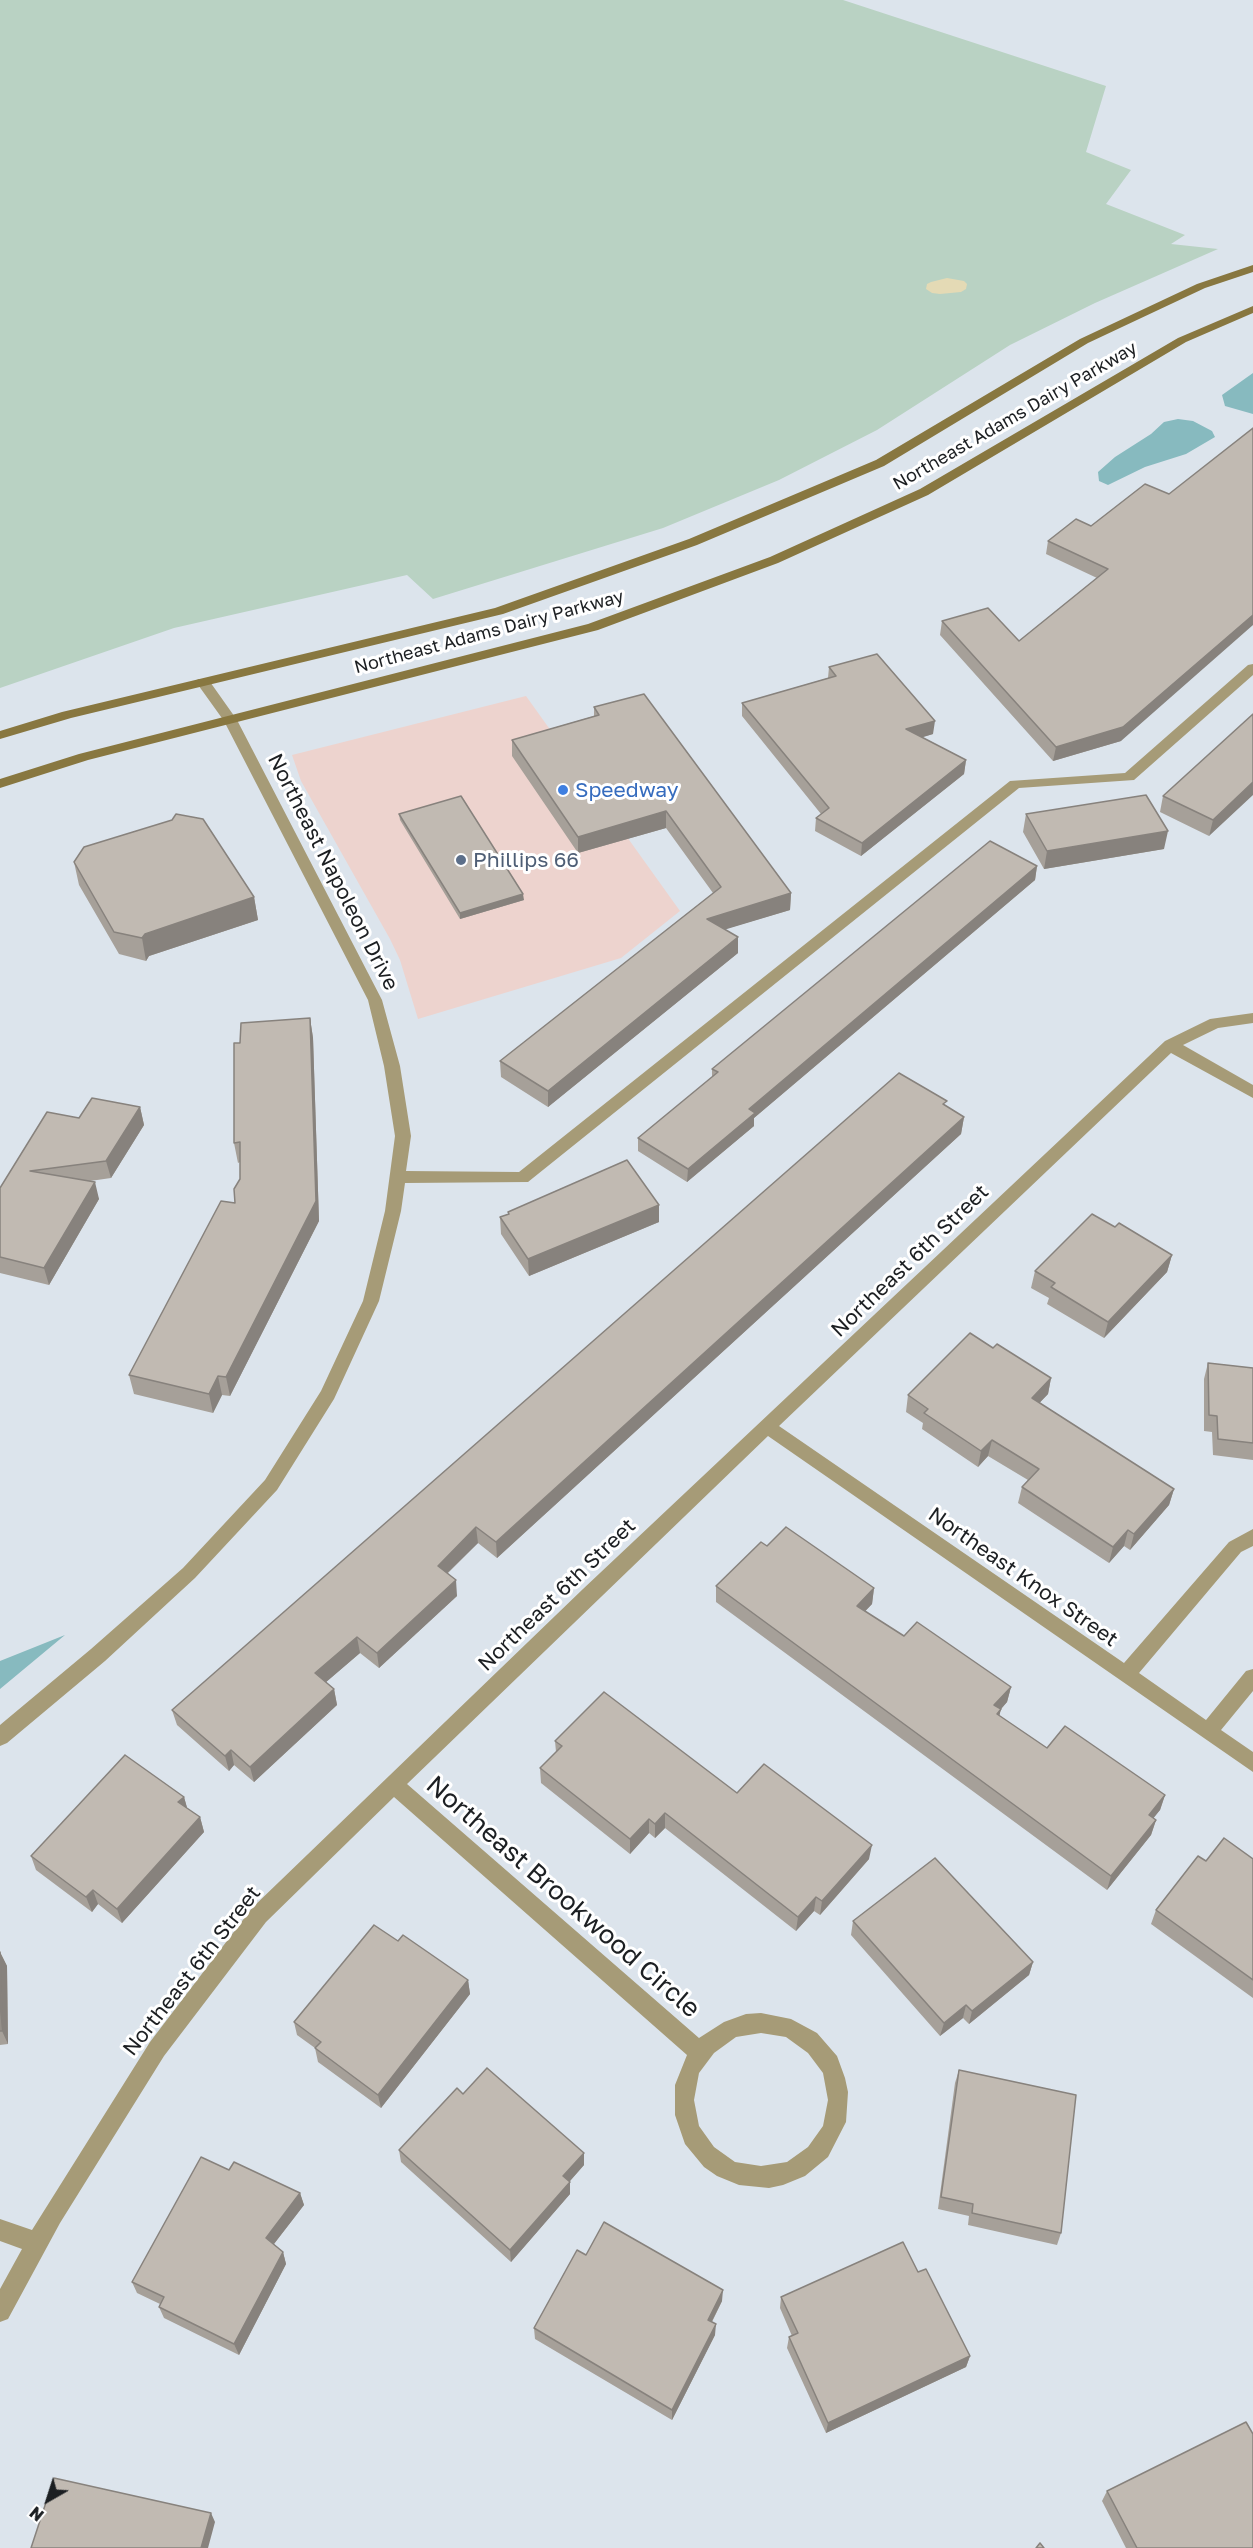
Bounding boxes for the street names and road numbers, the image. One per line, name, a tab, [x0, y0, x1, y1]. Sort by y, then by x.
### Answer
street label: Northeast Adams Dairy Parkway	[889, 337, 1141, 495]
street label: Northeast Adams Dairy Parkway	[352, 586, 626, 678]
street label: Northeast Napoleon Drive	[262, 749, 404, 995]
street label: Northeast 6th Street	[826, 1179, 994, 1343]
street label: Northeast Knox Street	[923, 1502, 1123, 1652]
street label: Northeast 6th Street	[473, 1513, 641, 1677]
street label: Northeast Brookwood Circle	[420, 1770, 706, 2024]
street label: Northeast 6th Street	[118, 1881, 266, 2061]

